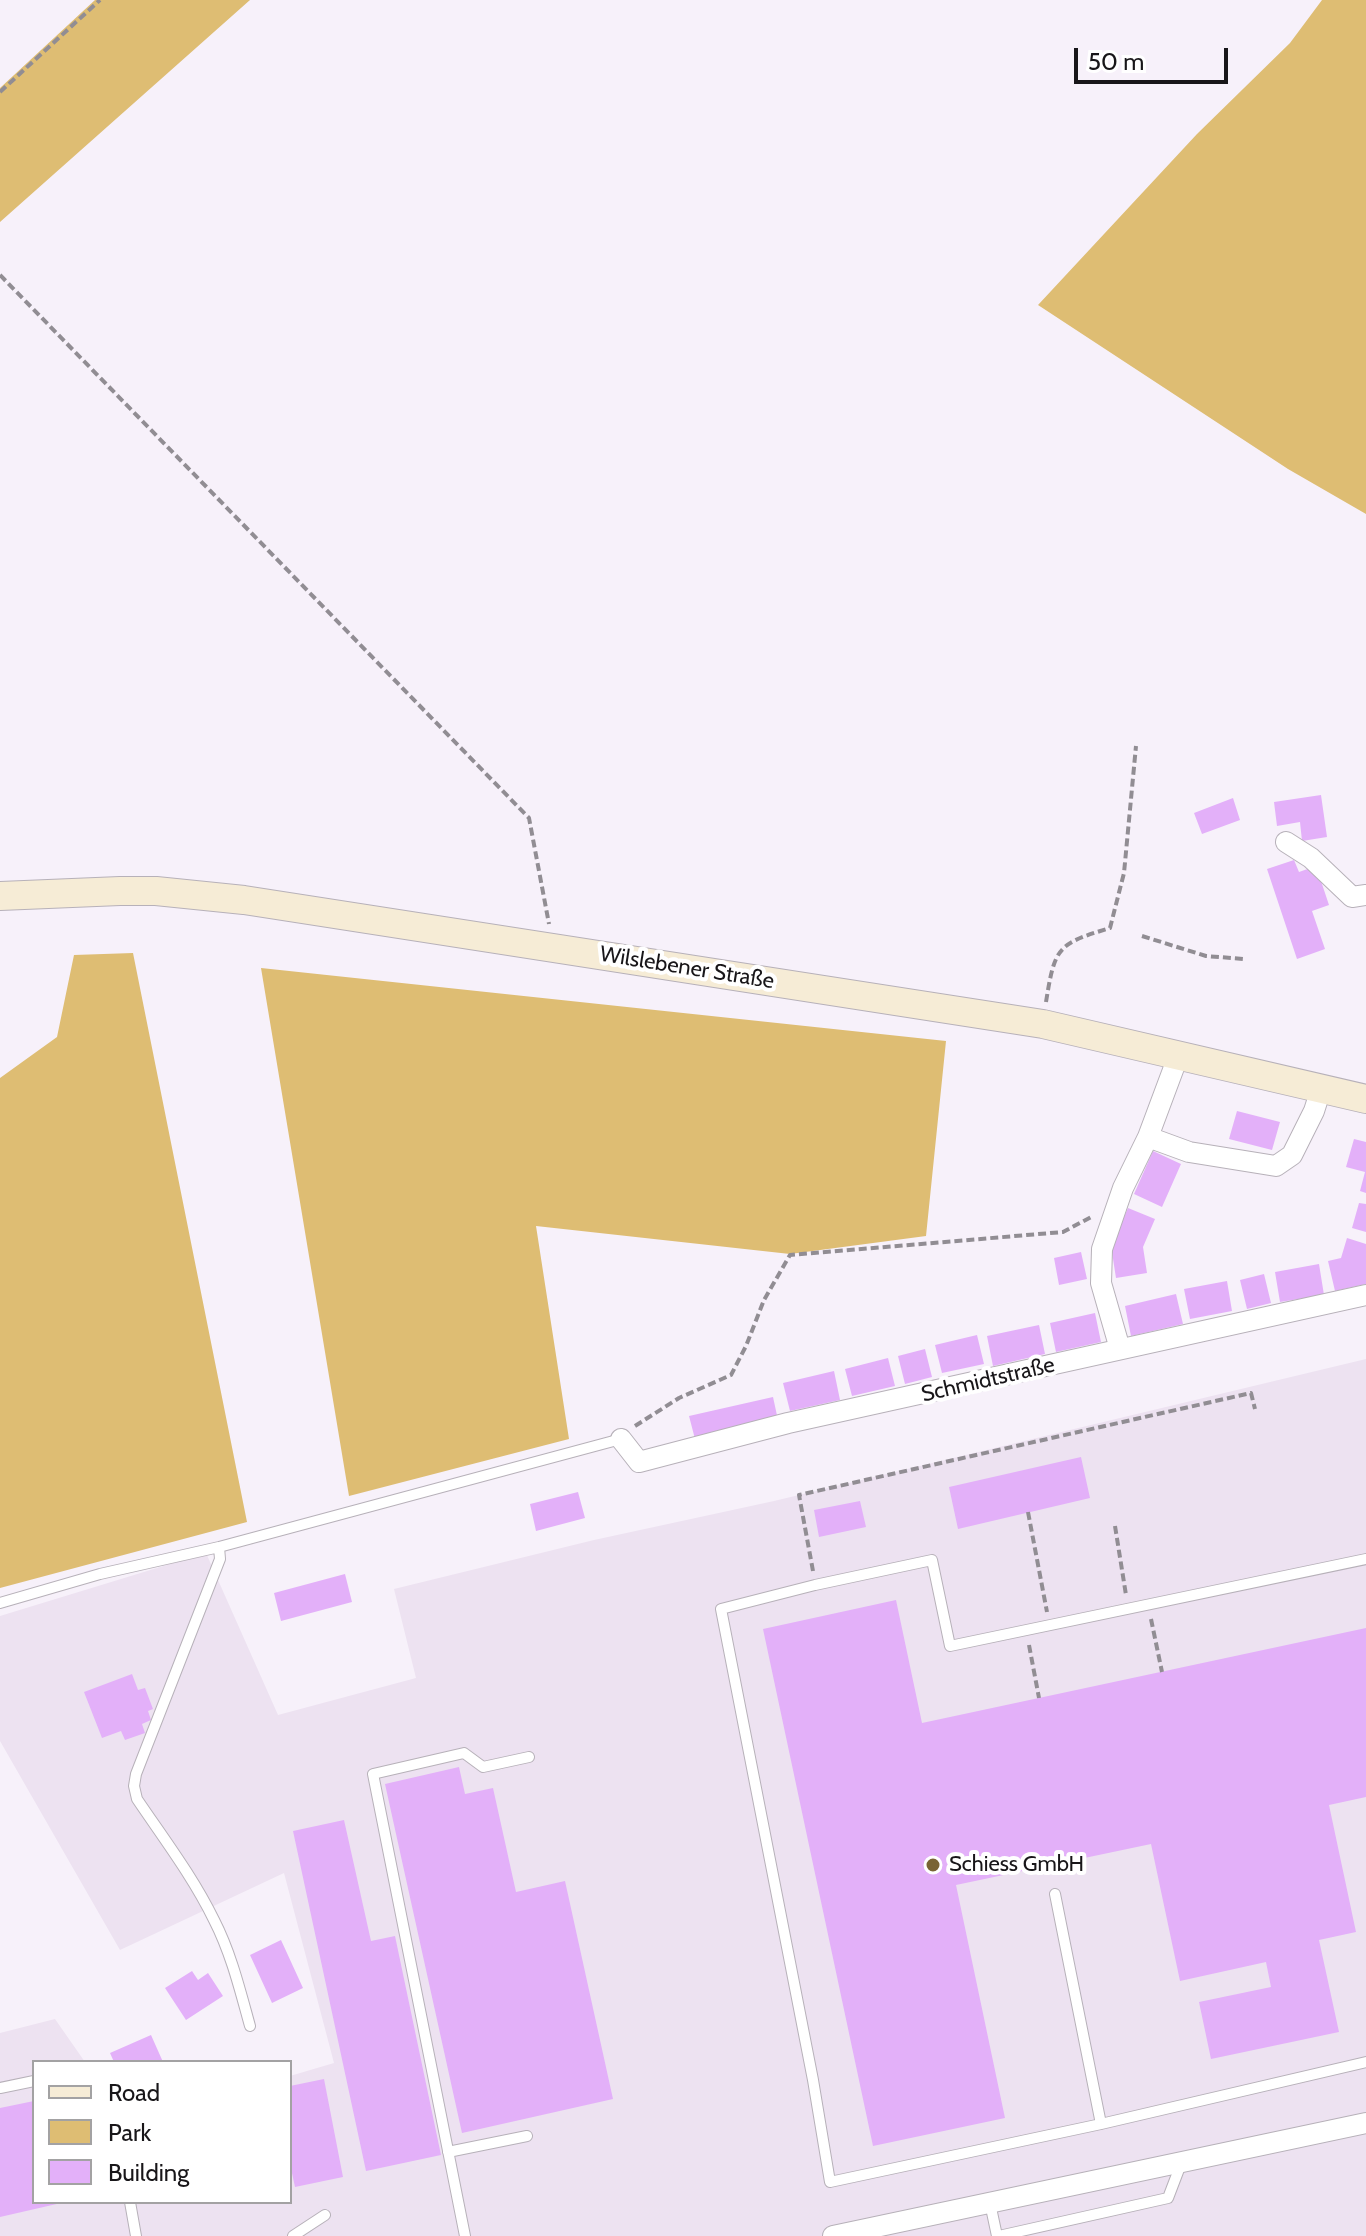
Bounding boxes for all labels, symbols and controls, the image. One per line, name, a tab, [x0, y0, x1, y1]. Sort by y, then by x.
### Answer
scale bar	[1078, 32, 1232, 82]
text: 50 m	[1088, 47, 1144, 76]
street label: Wilslebener Straße	[598, 941, 776, 995]
street label: Schmidtstraße	[919, 1352, 1057, 1408]
place label: Schiess GmbH	[949, 1852, 1084, 1878]
marker: Schiess GmbH	[924, 1856, 942, 1874]
legend	[32, 2060, 292, 2204]
text: Road	[108, 2078, 160, 2107]
text: Park	[108, 2118, 151, 2147]
text: Building	[108, 2158, 189, 2187]

